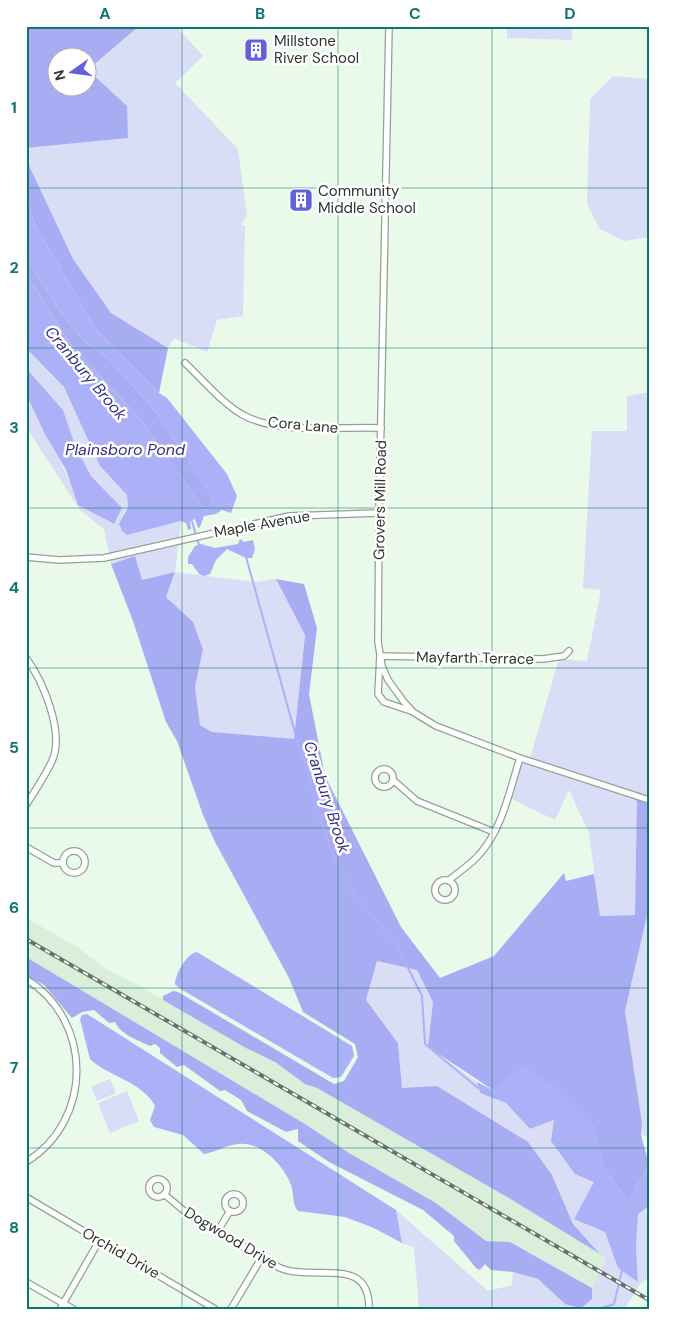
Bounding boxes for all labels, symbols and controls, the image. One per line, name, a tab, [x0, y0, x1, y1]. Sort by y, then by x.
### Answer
text: A	[99, 3, 111, 24]
text: B	[255, 3, 265, 24]
text: C	[409, 3, 421, 24]
text: D	[564, 3, 576, 24]
place label: Millstone River School	[274, 31, 359, 68]
building icon: Millstone River School	[243, 37, 269, 63]
north arrow	[48, 48, 98, 98]
text: N	[49, 68, 69, 82]
text: 1	[11, 97, 17, 118]
place label: Community Middle School	[318, 181, 416, 218]
building icon: Community Middle School	[288, 187, 314, 213]
text: 2	[9, 257, 19, 278]
water label: Cranbury Brook	[41, 322, 132, 425]
street label: Cora Lane	[267, 412, 339, 438]
text: 3	[9, 417, 19, 438]
water label: Plainsboro Pond	[65, 439, 186, 460]
street label: Grovers Mill Road	[369, 440, 391, 560]
street label: Maple Avenue	[213, 506, 311, 542]
text: 4	[9, 577, 19, 598]
street label: Mayfarth Terrace	[416, 647, 534, 669]
text: 5	[9, 737, 19, 758]
water label: Cranbury Brook	[299, 738, 355, 856]
text: 6	[9, 897, 19, 918]
text: 7	[10, 1057, 19, 1078]
street label: Dogwood Drive	[181, 1202, 281, 1274]
text: 8	[9, 1217, 19, 1238]
street label: Orchid Drive	[78, 1223, 164, 1283]

